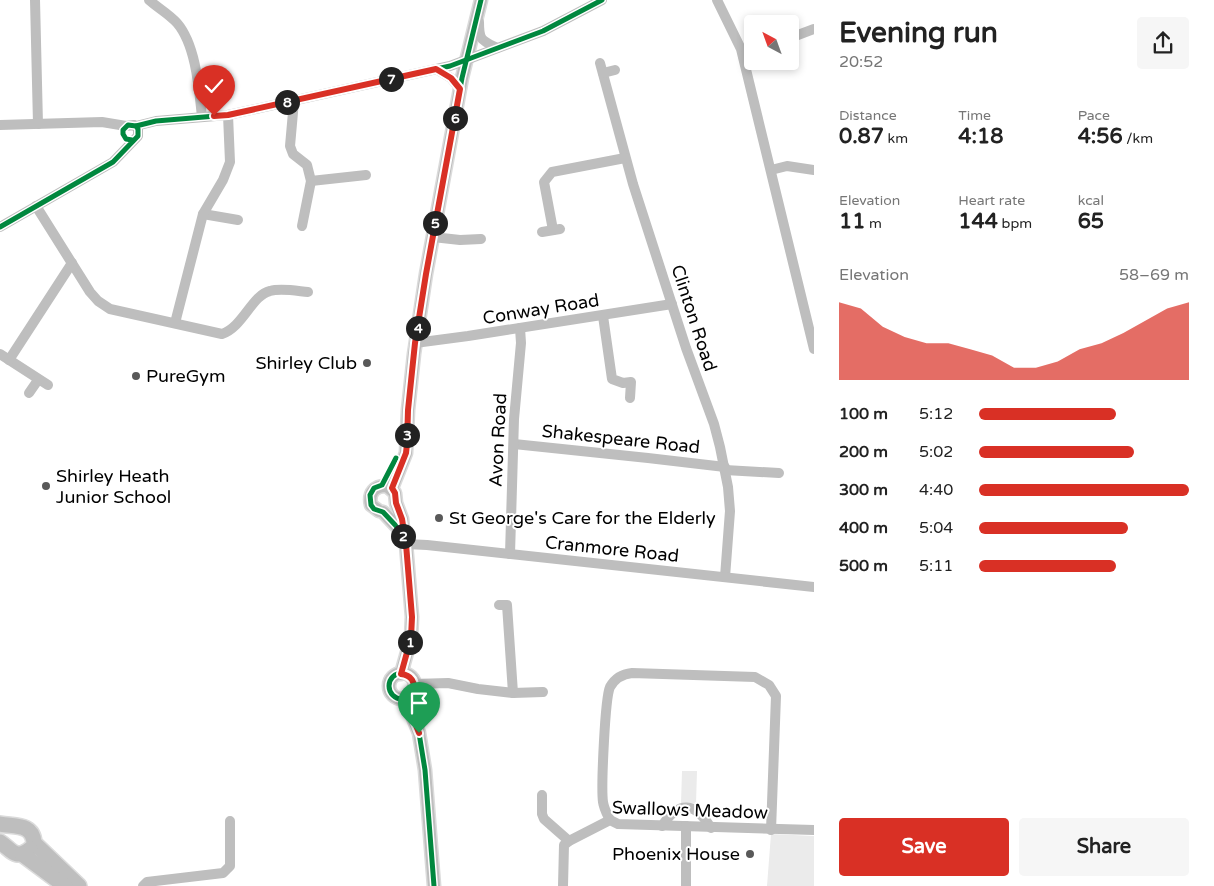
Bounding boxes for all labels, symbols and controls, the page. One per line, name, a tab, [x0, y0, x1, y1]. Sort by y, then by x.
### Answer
north arrow	[744, 15, 799, 70]
map controls	[744, 15, 799, 70]
text: Evening run	[839, 16, 998, 50]
button: share	[1137, 17, 1189, 69]
text: 20:52	[839, 52, 883, 72]
pin	[193, 65, 235, 116]
pin: 7	[378, 66, 404, 92]
text: 7	[387, 71, 396, 88]
icon: check	[200, 72, 228, 100]
pin: 8	[274, 90, 300, 114]
text: 8	[283, 94, 292, 111]
pin: 6	[442, 106, 468, 130]
text: Distance	[839, 107, 897, 124]
text: Time	[958, 107, 991, 124]
text: Pace	[1078, 107, 1110, 124]
text: 6	[451, 110, 460, 127]
text: 0.87	[839, 124, 884, 149]
text: 4:18	[958, 124, 1003, 149]
text: 4:56	[1078, 124, 1123, 149]
text: km	[884, 130, 908, 147]
text: /km	[1123, 130, 1153, 147]
text: Elevation	[839, 192, 900, 209]
text: Heart rate	[958, 192, 1025, 209]
text: kcal	[1078, 192, 1104, 209]
text: 11	[839, 209, 865, 234]
text: 144	[958, 209, 998, 234]
text: 65	[1078, 209, 1104, 234]
pin: 5	[422, 210, 448, 236]
text: 5	[431, 215, 440, 232]
text: m	[865, 215, 882, 232]
text: bpm	[998, 215, 1032, 232]
street label: Clinton Road	[666, 262, 722, 374]
text: Elevation	[839, 265, 909, 285]
text: 58–69 m	[1119, 265, 1189, 285]
street label: Conway Road	[481, 289, 601, 329]
pin: 4	[406, 316, 430, 340]
text: 4	[414, 320, 423, 337]
place label: Shirley Club	[255, 352, 357, 374]
marker: Shirley Club	[361, 357, 373, 369]
place label: PureGym	[146, 365, 225, 387]
marker: PureGym	[130, 370, 142, 382]
street label: Avon Road	[485, 392, 511, 488]
text: 100 m	[839, 404, 888, 424]
text: 5:12	[919, 404, 953, 424]
street label: Shakespeare Road	[541, 420, 701, 458]
pin: 3	[394, 422, 420, 448]
text: 3	[403, 427, 412, 444]
text: 200 m	[839, 442, 888, 462]
text: 5:02	[919, 442, 953, 462]
place label: Shirley Heath Junior School	[56, 465, 171, 508]
marker: Shirley Heath Junior School	[40, 480, 52, 492]
text: 300 m	[839, 480, 888, 500]
text: 4:40	[919, 480, 953, 500]
place label: St George's Care for the Elderly	[449, 507, 716, 529]
marker: St George's Care for the Elderly	[433, 512, 445, 524]
text: 400 m	[839, 518, 888, 538]
text: 5:04	[919, 518, 953, 538]
pin: 2	[390, 524, 416, 548]
text: 2	[399, 528, 408, 545]
street label: Cranmore Road	[544, 531, 680, 567]
text: 500 m	[839, 556, 888, 576]
text: 5:11	[919, 556, 953, 576]
pin: 1	[398, 630, 422, 654]
text: 1	[406, 634, 415, 651]
pin	[398, 682, 440, 733]
icon: arrive	[405, 689, 433, 717]
street label: Swallows Meadow	[612, 796, 768, 824]
button: Save	[839, 818, 1009, 876]
button: Share	[1019, 818, 1189, 876]
place label: Phoenix House	[612, 843, 740, 865]
marker: Phoenix House	[744, 848, 756, 860]

